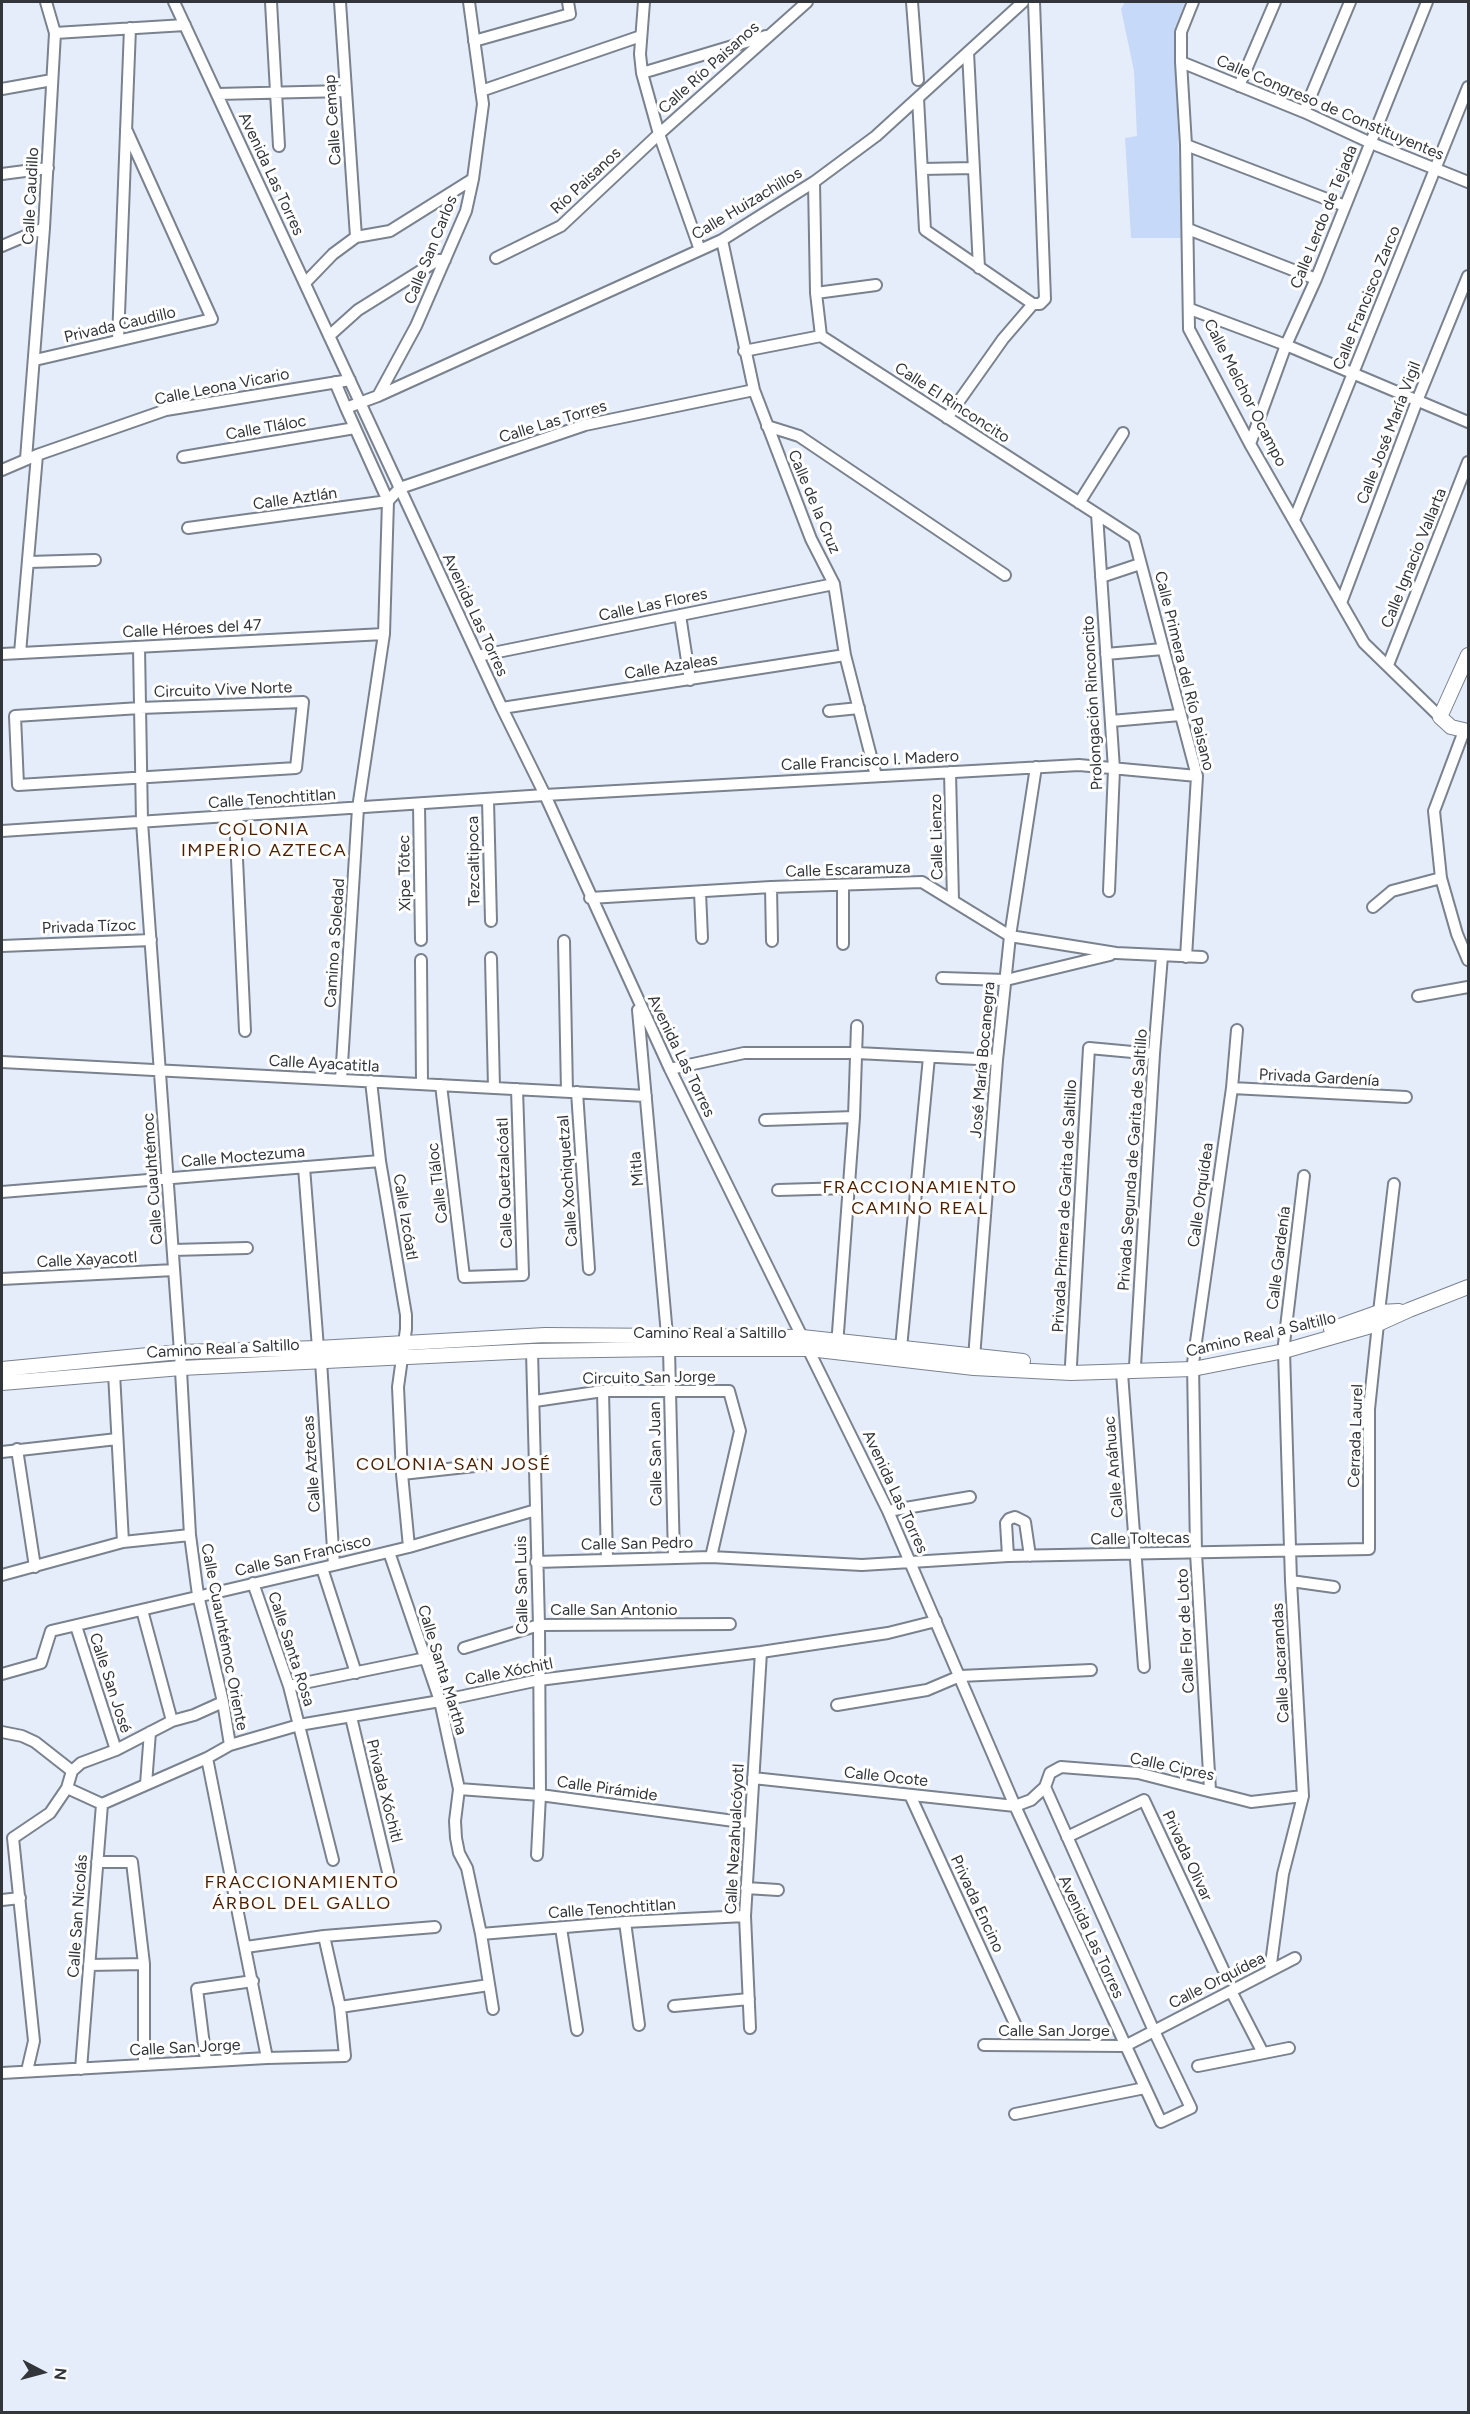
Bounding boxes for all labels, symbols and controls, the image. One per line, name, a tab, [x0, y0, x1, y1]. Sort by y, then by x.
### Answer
street label: Calle Río Paisanos	[655, 18, 763, 118]
street label: Calle Congreso de Constituyentes	[1213, 51, 1447, 165]
street label: Calle Cemap	[320, 74, 346, 166]
street label: Avenida Las Torres	[234, 109, 308, 239]
street label: Calle Lerdo de Tejada	[1286, 142, 1362, 292]
street label: Río Paisanos	[547, 144, 625, 218]
street label: Calle Caudillo	[19, 147, 43, 245]
street label: Calle Huizachillos	[688, 164, 806, 244]
street label: Calle San Carlos	[400, 193, 462, 307]
street label: Calle Francisco Zarco	[1329, 223, 1405, 373]
street label: Privada Caudillo	[62, 303, 178, 347]
street label: Calle Melchor Ocampo	[1199, 316, 1291, 470]
street label: Calle El Rinconcito	[891, 359, 1013, 447]
street label: Calle José María Vigil	[1353, 359, 1425, 507]
street label: Calle Leona Vicario	[153, 365, 291, 409]
street label: Calle Las Torres	[497, 397, 609, 447]
street label: Calle Tláloc	[224, 411, 308, 445]
street label: Calle de la Cruz	[784, 447, 844, 557]
street label: Calle Aztlán	[252, 484, 338, 514]
street label: Calle Ignacio Vallarta	[1377, 485, 1451, 631]
street label: Avenida Las Torres	[438, 550, 512, 680]
street label: Calle Primera del Río Paisano	[1150, 569, 1218, 773]
street label: Calle Las Flores	[597, 584, 709, 626]
street label: Prolongación Rinconcito	[1079, 615, 1107, 791]
street label: Calle Héroes del 47	[122, 616, 262, 642]
street label: Calle Azaleas	[623, 650, 719, 684]
street label: Circuito Vive Norte	[153, 678, 293, 702]
street label: Calle Francisco I. Madero	[780, 747, 960, 775]
street label: Calle Tenochtitlan	[207, 785, 337, 813]
street label: Calle Lienzo	[927, 794, 947, 880]
street label: Tezcaltipoca	[464, 816, 484, 906]
district label: COLONIA IMPERIO AZTECA	[181, 819, 347, 862]
street label: Xipe Tótec	[395, 835, 415, 911]
street label: Calle Escaramuza	[785, 858, 911, 882]
street label: Camino a Soledad	[321, 878, 349, 1008]
street label: Privada Tízoc	[41, 916, 137, 938]
street label: José María Bocanegra	[967, 981, 999, 1139]
street label: Avenida Las Torres	[643, 992, 719, 1120]
street label: Privada Segunda de Garita de Saltillo	[1114, 1028, 1152, 1292]
street label: Calle Ayacatitla	[268, 1052, 380, 1076]
street label: Privada Gardenía	[1258, 1065, 1380, 1091]
street label: Privada Primera de Garita de Saltillo	[1049, 1079, 1081, 1333]
street label: Calle Cuauhtémoc	[139, 1112, 167, 1246]
street label: Calle Xochiquetzal	[554, 1115, 582, 1247]
street label: Calle Quetzalcóatl	[493, 1117, 517, 1249]
street label: Calle Tláloc	[424, 1141, 452, 1225]
street label: Calle Orquídea	[1184, 1141, 1218, 1249]
street label: Calle Moctezuma	[180, 1142, 306, 1172]
street label: Mitla	[626, 1151, 648, 1187]
street label: Calle Izcóatl	[389, 1172, 421, 1262]
district label: FRACCIONAMIENTO CAMINO REAL	[823, 1177, 1017, 1220]
street label: Calle Gardenía	[1263, 1205, 1295, 1311]
street label: Calle Xayacotl	[36, 1248, 138, 1272]
street label: Camino Real a Saltillo	[1184, 1308, 1338, 1362]
street label: Camino Real a Saltillo	[633, 1323, 787, 1343]
street label: Camino Real a Saltillo	[146, 1335, 300, 1363]
street label: Circuito San Jorge	[582, 1367, 716, 1389]
street label: Cerrada Laurel	[1345, 1384, 1367, 1488]
street label: Calle San Juan	[645, 1402, 667, 1506]
street label: Calle Aztecas	[299, 1415, 325, 1513]
street label: Calle Anáhuac	[1100, 1415, 1128, 1519]
street label: Avenida Las Torres	[858, 1427, 932, 1557]
district label: COLONIA SAN JOSÉ	[356, 1454, 552, 1476]
street label: Calle Toltecas	[1090, 1529, 1190, 1549]
street label: Calle San Francisco	[233, 1531, 373, 1581]
street label: Calle San Pedro	[581, 1533, 693, 1555]
street label: Calle San Luis	[512, 1535, 532, 1635]
street label: Calle Cuauhtémoc Oriente	[196, 1542, 252, 1732]
street label: Calle Flor de Loto	[1173, 1568, 1199, 1694]
street label: Calle Santa Rosa	[263, 1589, 319, 1709]
street label: Calle San Antonio	[550, 1600, 678, 1620]
street label: Calle Santa Martha	[413, 1603, 471, 1737]
street label: Calle Jacarandas	[1268, 1603, 1294, 1723]
street label: Calle San José	[85, 1631, 135, 1735]
street label: Calle Xóchitl	[463, 1654, 555, 1690]
street label: Privada Xóchitl	[362, 1737, 406, 1845]
street label: Calle Cipres	[1128, 1749, 1216, 1785]
street label: Calle Nezahualcóyotl	[721, 1763, 749, 1915]
street label: Calle Ocote	[843, 1763, 929, 1791]
street label: Calle Pirámide	[555, 1772, 659, 1806]
street label: Privada Olivar	[1158, 1808, 1216, 1904]
street label: Privada Encino	[946, 1852, 1008, 1956]
street label: Calle San Nicolás	[64, 1854, 92, 1978]
district label: FRACCIONAMIENTO ÁRBOL DEL GALLO	[205, 1872, 399, 1914]
street label: Avenida Las Torres	[1054, 1872, 1128, 2002]
street label: Calle Tenochtitlan	[547, 1895, 677, 1923]
street label: Calle Orquídea	[1166, 1949, 1268, 2013]
street label: Calle San Jorge	[998, 2021, 1110, 2041]
street label: Calle San Jorge	[129, 2035, 241, 2061]
north arrow	[12, 2342, 72, 2402]
text: N	[50, 2367, 70, 2381]

